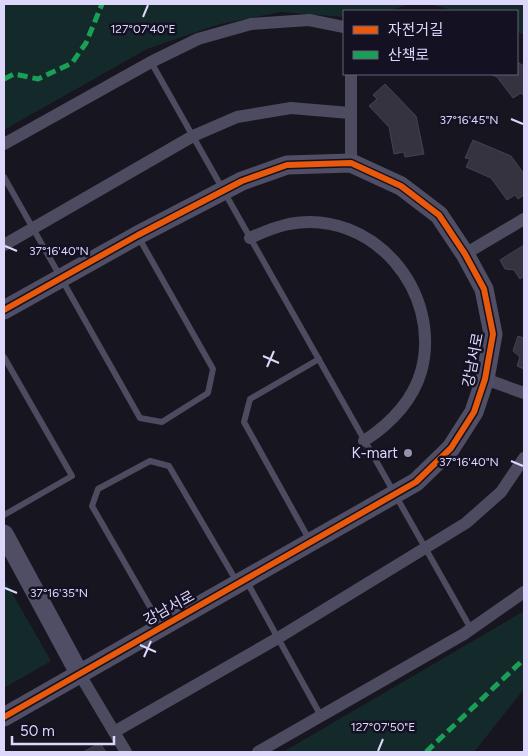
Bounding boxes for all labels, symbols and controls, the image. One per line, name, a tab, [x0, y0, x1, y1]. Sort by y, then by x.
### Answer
legend	[343, 10, 518, 75]
text: 자전거길	[388, 21, 443, 39]
text: 127°07'40"E	[110, 22, 176, 36]
text: 산책로	[388, 46, 429, 64]
text: 37°16'45"N	[439, 113, 499, 127]
text: 37°16'40"N	[29, 244, 89, 258]
street label: 강남서로	[459, 331, 487, 389]
place label: K-mart	[351, 444, 398, 462]
marker: K-mart	[402, 447, 414, 459]
text: 37°16'40"N	[439, 455, 499, 469]
text: 37°16'35"N	[30, 586, 88, 600]
street label: 강남서로	[140, 587, 198, 629]
scale bar	[12, 714, 115, 746]
text: 127°07'50"E	[351, 720, 415, 734]
text: 50 m	[20, 722, 55, 740]

